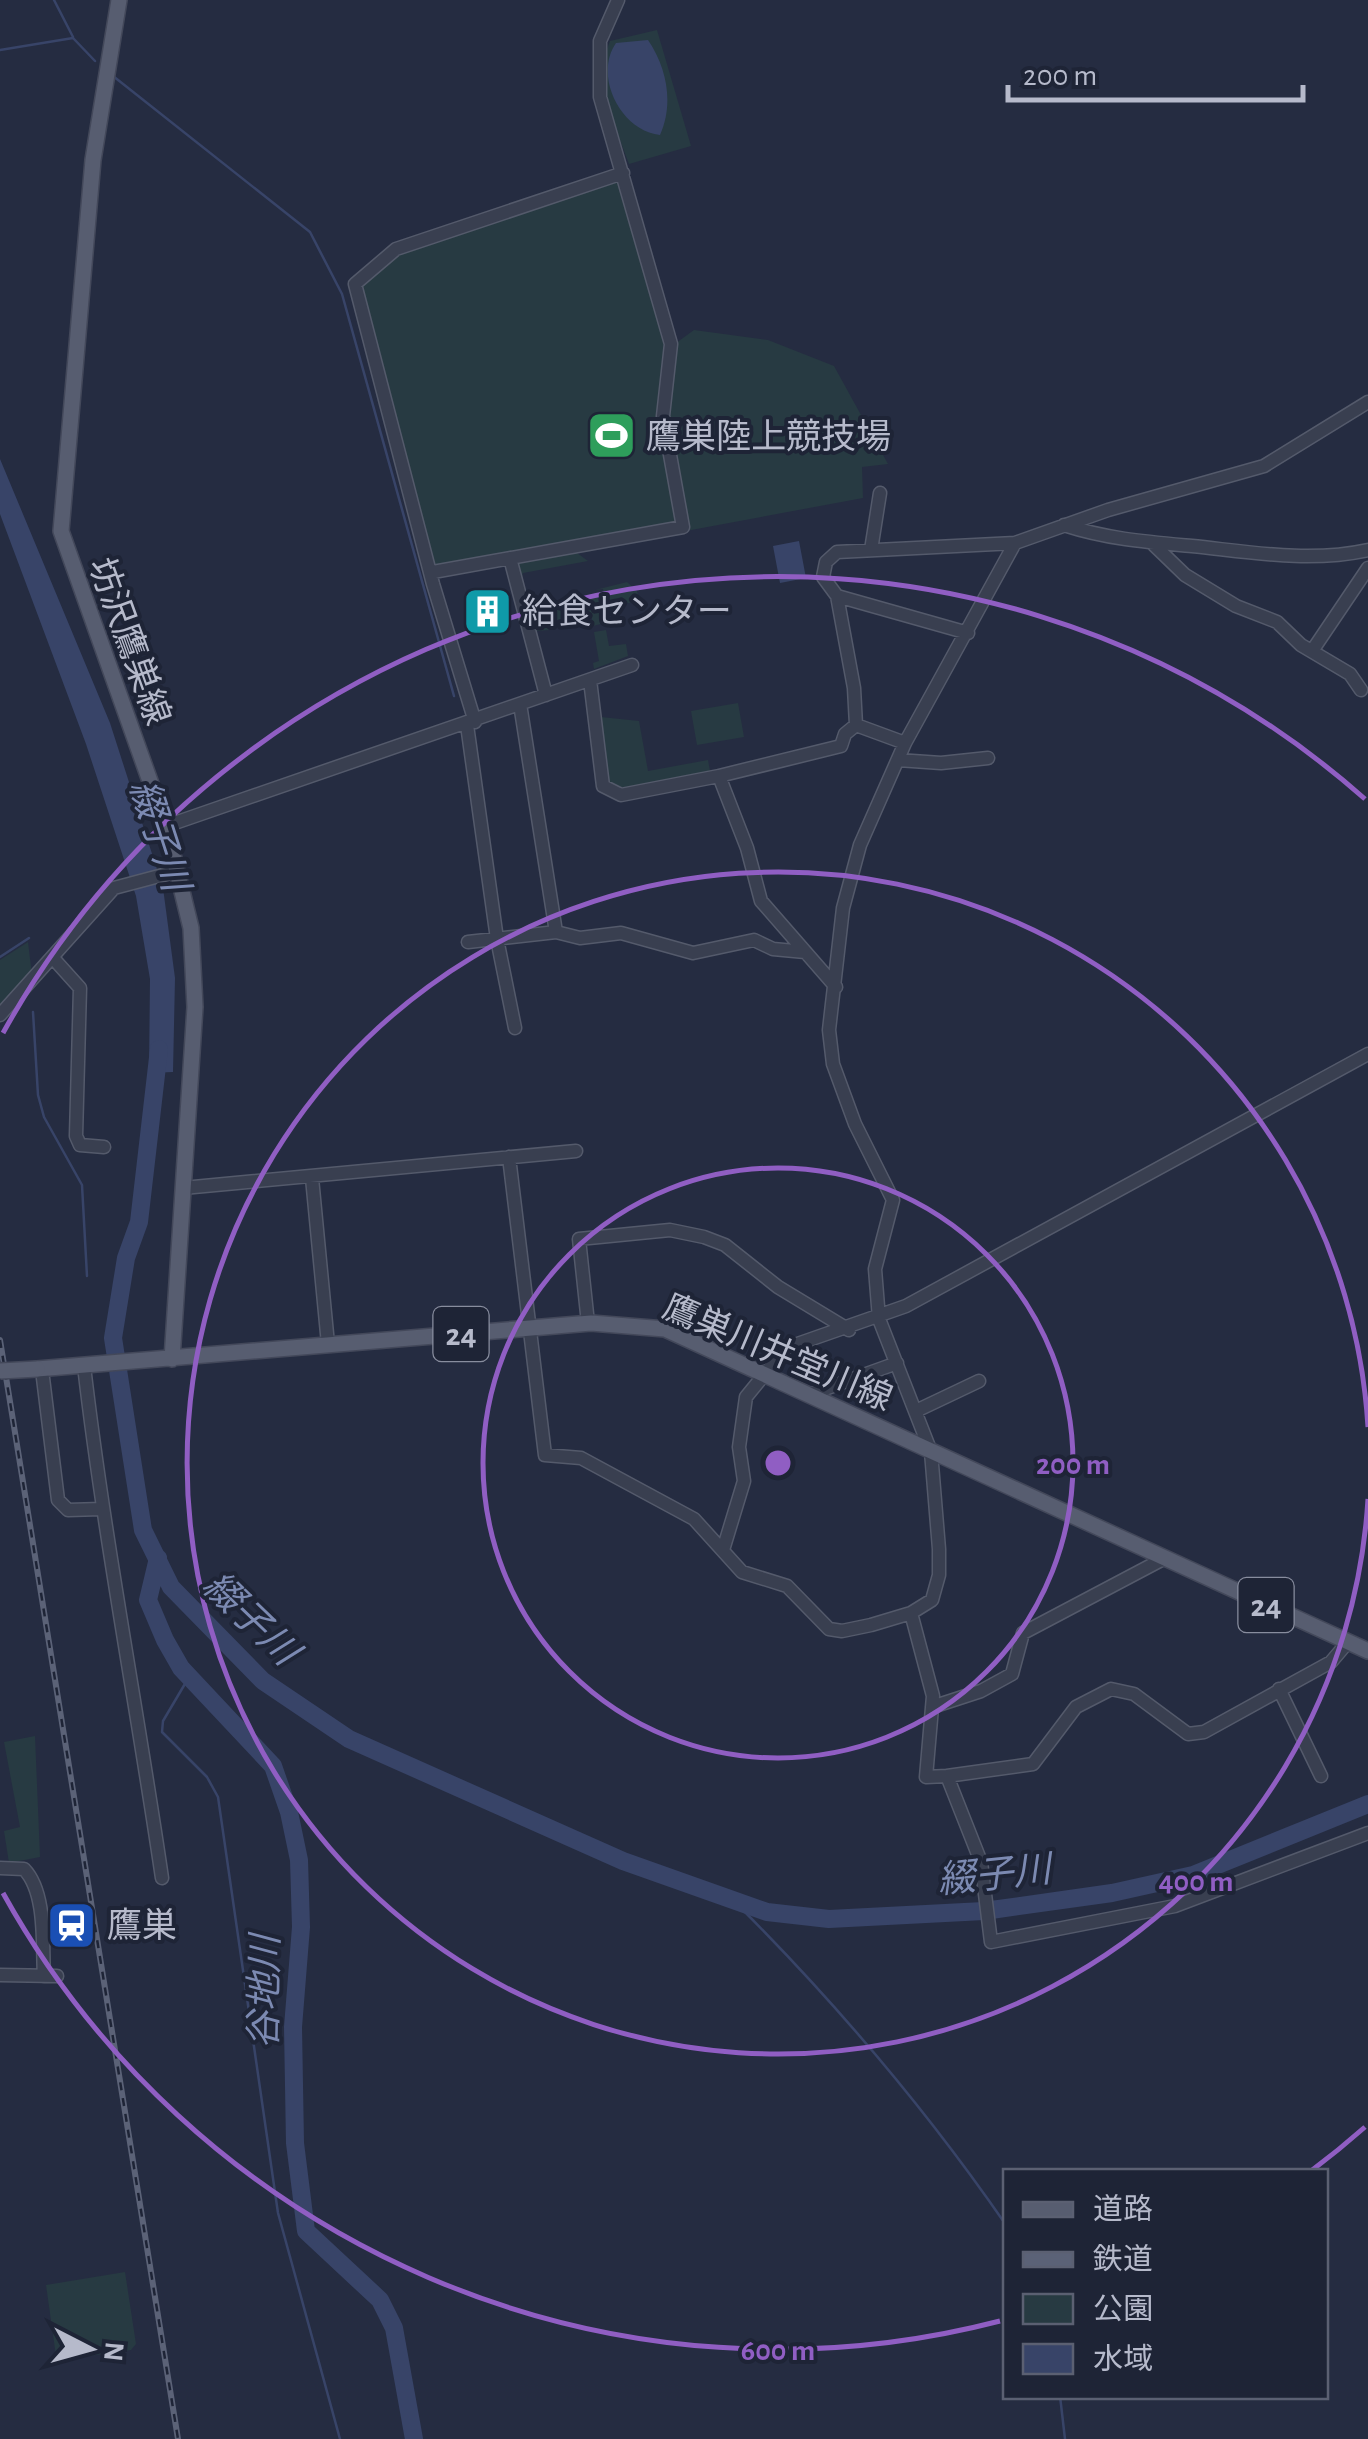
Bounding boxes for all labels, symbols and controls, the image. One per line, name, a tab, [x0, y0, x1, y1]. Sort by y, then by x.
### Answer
scale bar	[1008, 40, 1303, 102]
text: 200 m	[1023, 61, 1097, 91]
sports icon: 鷹巣陸上競技場	[585, 410, 637, 462]
place label: 鷹巣陸上競技場	[646, 418, 891, 455]
street label: 坊沢鷹巣線	[82, 553, 177, 730]
building icon: 給食センター	[461, 585, 513, 637]
place label: 給食センター	[522, 593, 732, 630]
water label: 綴子川	[122, 775, 197, 899]
street label: 鷹巣川井堂川線	[658, 1288, 898, 1417]
road number: 24	[434, 1307, 488, 1361]
centre of rings	[760, 1445, 796, 1481]
text: 200 m	[1036, 1450, 1110, 1480]
water label: 綴子川	[195, 1565, 308, 1675]
road number: 24	[1238, 1578, 1294, 1632]
water label: 綴子川	[935, 1849, 1057, 1901]
text: 400 m	[1158, 1867, 1234, 1897]
station icon: 鷹巣	[46, 1899, 98, 1951]
place label: 鷹巣	[107, 1907, 177, 1944]
water label: 谷地川	[244, 1931, 286, 2049]
legend	[1003, 2169, 1328, 2399]
text: 道路	[1093, 2193, 1153, 2225]
text: 鉄道	[1093, 2243, 1153, 2275]
text: 公園	[1093, 2294, 1153, 2325]
north arrow	[40, 2299, 140, 2399]
text: 600 m	[741, 2336, 815, 2366]
text: N	[98, 2340, 128, 2363]
text: 水域	[1093, 2343, 1153, 2375]

